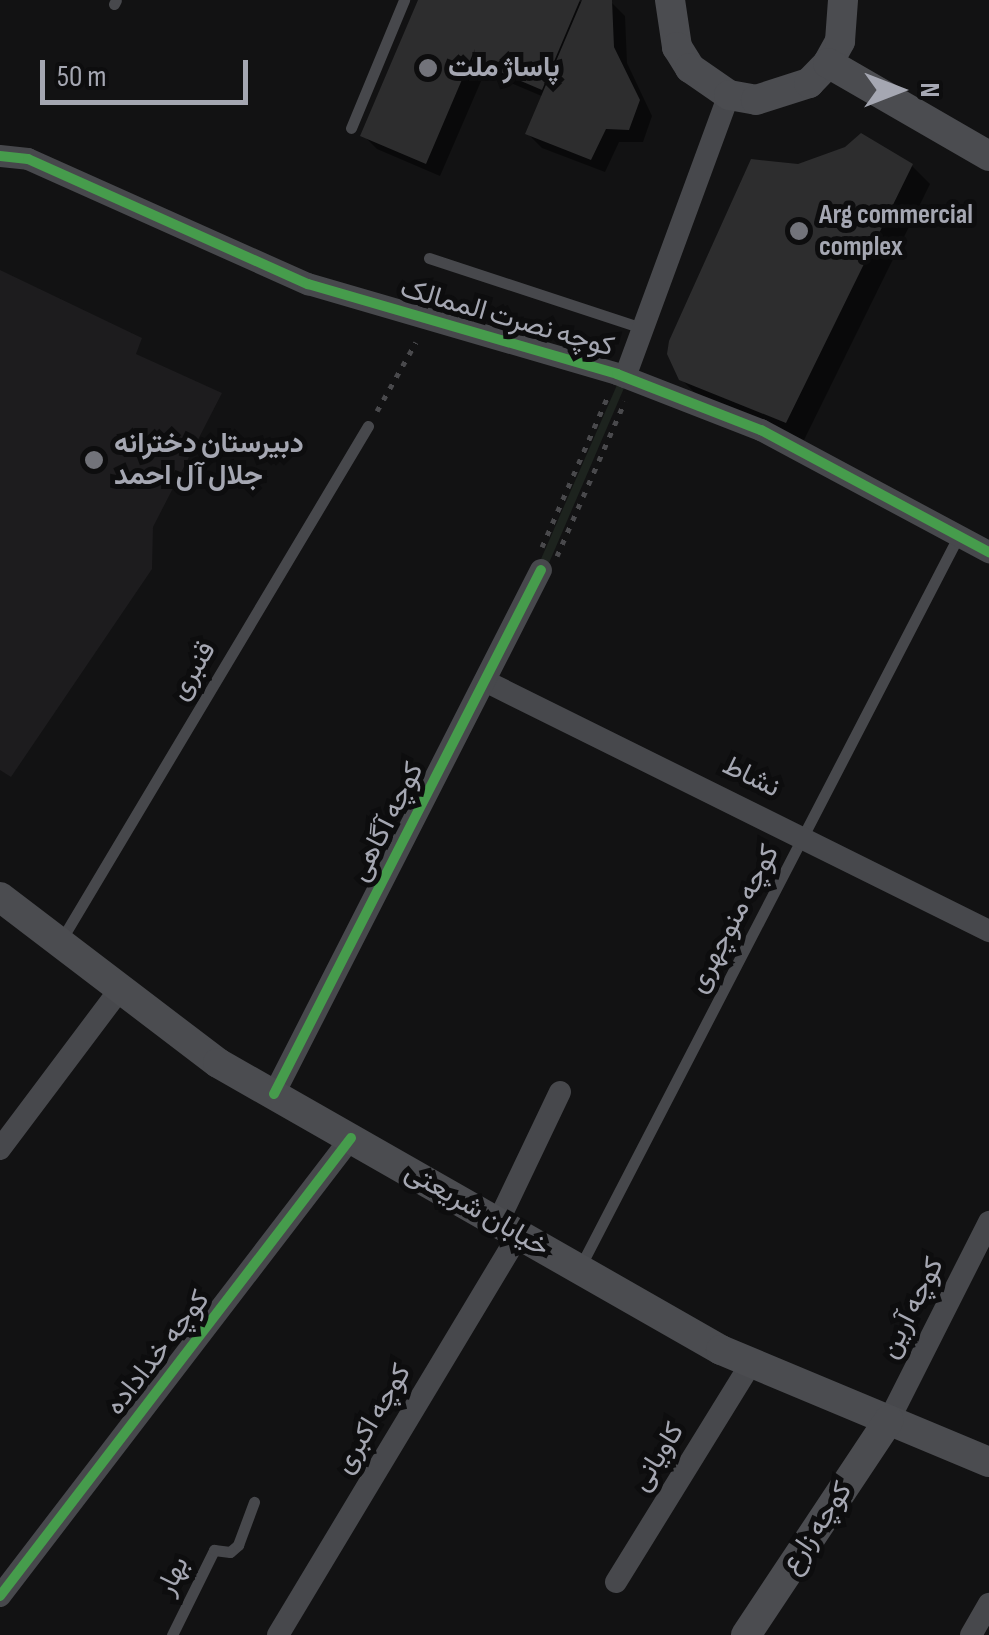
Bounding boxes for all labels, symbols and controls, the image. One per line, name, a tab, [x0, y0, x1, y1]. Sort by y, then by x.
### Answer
scale bar	[45, 40, 252, 102]
north arrow	[849, 40, 949, 140]
place label: پاساژ ملت	[448, 51, 560, 85]
marker: پاساژ ملت	[417, 57, 439, 79]
text: 50 m	[57, 59, 106, 95]
text: N	[913, 83, 946, 97]
place label: Arg commercial complex	[819, 198, 973, 264]
marker: Arg commercial complex	[788, 220, 810, 242]
street label: کوچه نصرت الممالک	[396, 271, 618, 365]
place label: دبیرستان دخترانه جلال آل احمد	[114, 427, 304, 493]
marker: دبیرستان دخترانه جلال آل احمد	[83, 449, 105, 471]
street label: قنبری	[163, 636, 223, 706]
street label: نشاط	[717, 749, 785, 805]
street label: کوچه آگاهی	[343, 757, 431, 887]
street label: کوچه منوچهری	[681, 839, 787, 999]
street label: خیابان شریعتی	[399, 1155, 555, 1265]
street label: کوچه آرین	[872, 1252, 952, 1364]
street label: کوچه خداداده	[99, 1284, 217, 1422]
street label: کوچه اکبری	[327, 1358, 419, 1480]
street label: کاویانی	[624, 1417, 692, 1497]
street label: کوچه زارع	[774, 1476, 860, 1580]
street label: بهار	[149, 1551, 197, 1601]

